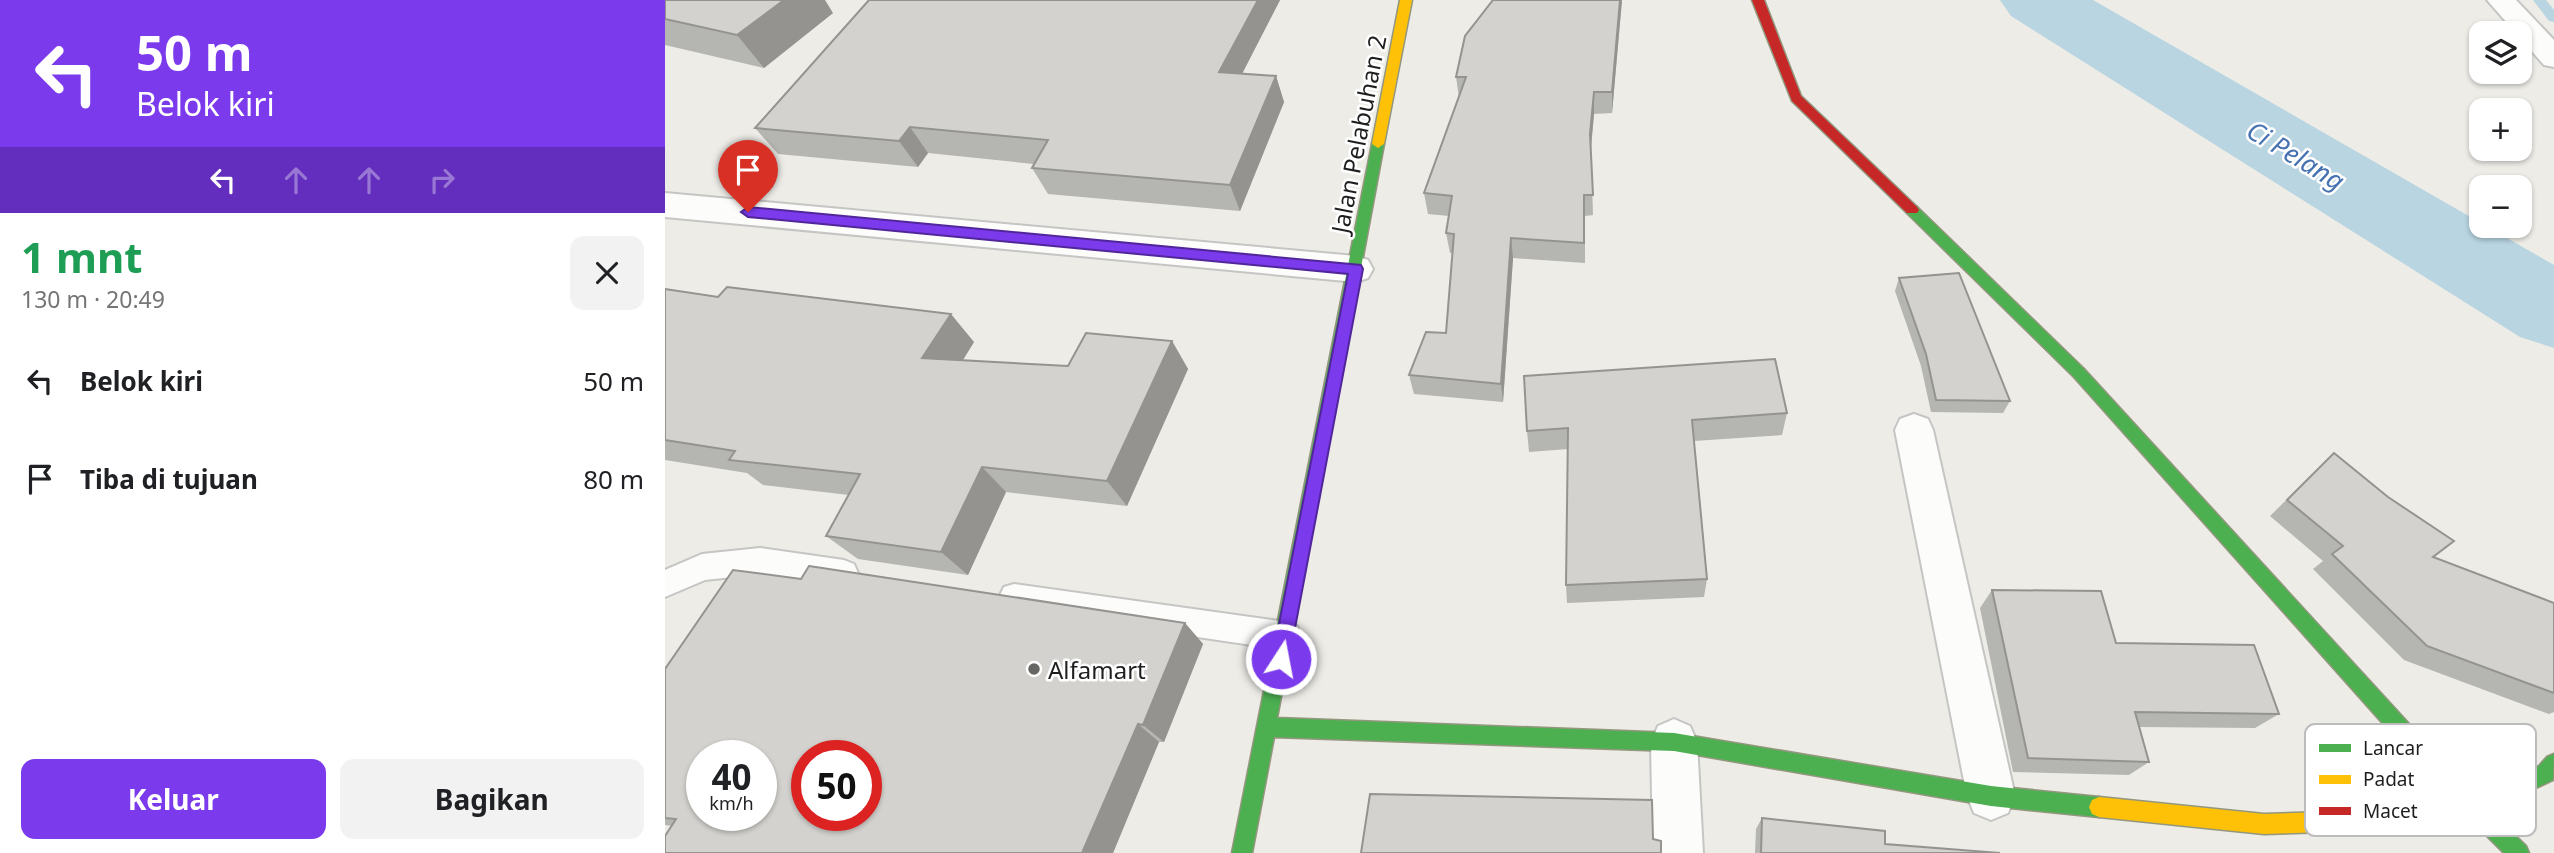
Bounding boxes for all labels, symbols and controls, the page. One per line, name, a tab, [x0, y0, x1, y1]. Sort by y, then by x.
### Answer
text: 50 m	[136, 19, 253, 85]
map controls	[2469, 21, 2532, 238]
button: layers	[2469, 21, 2532, 84]
icon: left	[21, 28, 112, 119]
street label: Jalan Pelabuhan 2	[1322, 32, 1393, 238]
text: Belok kiri	[136, 82, 275, 125]
button: +	[2469, 98, 2532, 161]
water label: Ci Pelang	[2240, 112, 2352, 198]
pin	[718, 140, 778, 212]
icon: arrive	[729, 151, 767, 189]
icon: left	[204, 161, 242, 199]
icon: ahead	[277, 161, 315, 199]
icon: ahead	[350, 161, 388, 199]
icon: right	[423, 161, 461, 199]
button: −	[2469, 175, 2532, 238]
text: 1 mnt	[21, 228, 142, 285]
button: close	[570, 236, 644, 310]
text: 130 m · 20:49	[21, 283, 165, 315]
icon: left	[21, 362, 59, 400]
text: Belok kiri	[80, 363, 203, 399]
text: 50 m	[583, 363, 644, 399]
icon: arrive	[21, 460, 59, 498]
text: Tiba di tujuan	[80, 461, 258, 497]
text: 80 m	[583, 461, 644, 497]
position arrow	[1244, 622, 1318, 696]
place label: Alfamart	[1048, 653, 1146, 686]
marker: Alfamart	[1026, 661, 1042, 677]
legend	[2305, 724, 2536, 836]
text: Lancar	[2363, 735, 2423, 761]
speed limit sign: 50	[791, 740, 882, 831]
text: 40	[711, 753, 752, 800]
button: Keluar	[21, 759, 326, 839]
button: Bagikan	[340, 759, 644, 839]
text: Padat	[2363, 766, 2414, 792]
text: km/h	[709, 791, 754, 815]
text: Macet	[2363, 798, 2418, 824]

